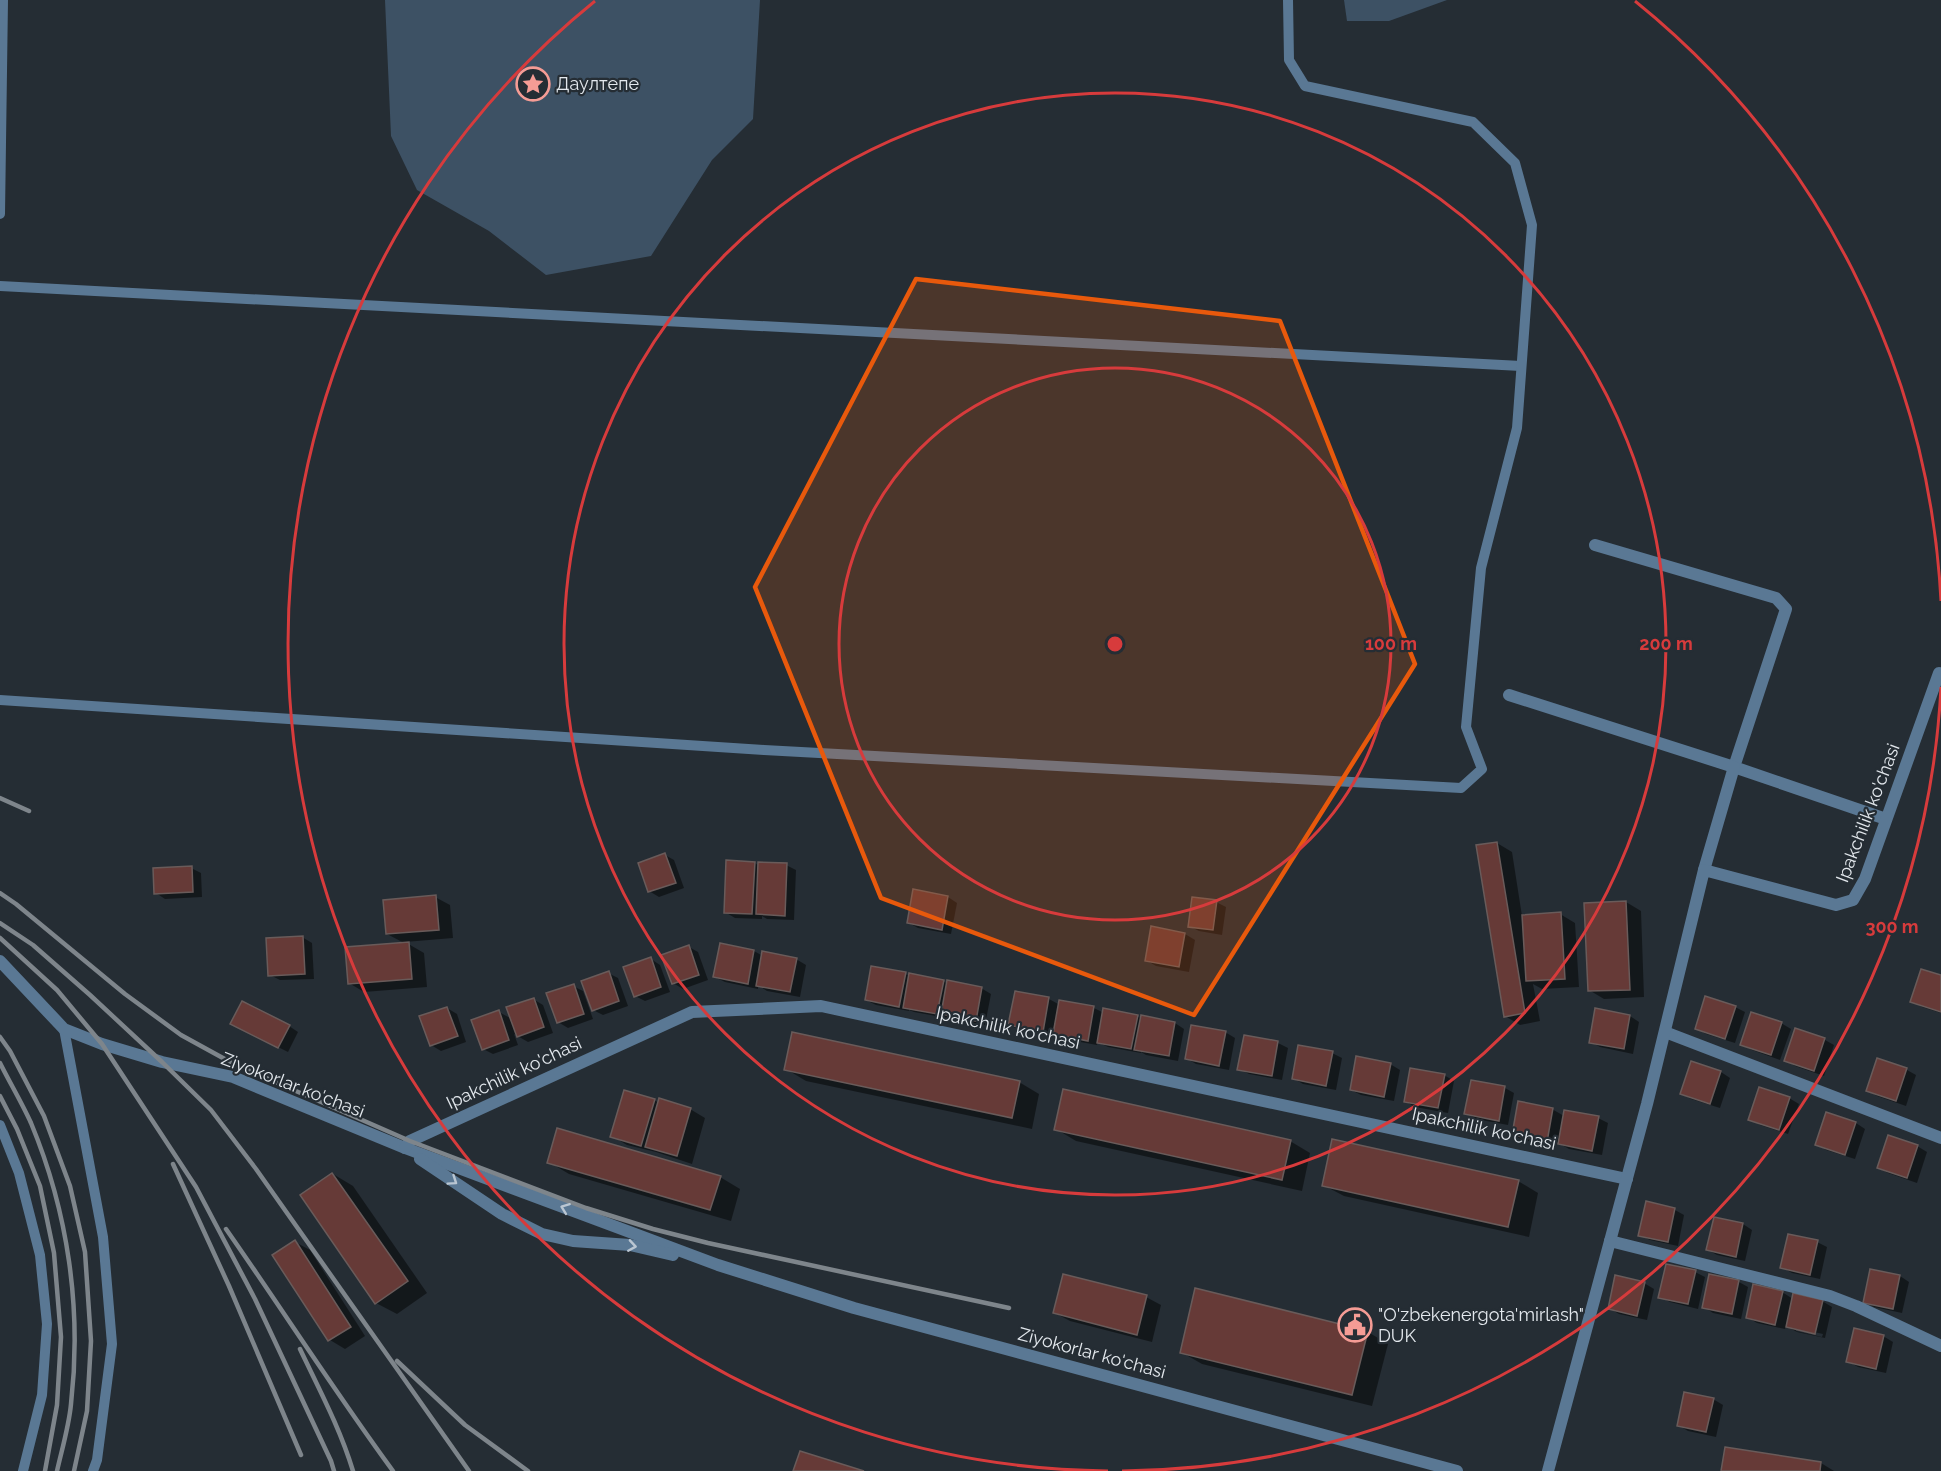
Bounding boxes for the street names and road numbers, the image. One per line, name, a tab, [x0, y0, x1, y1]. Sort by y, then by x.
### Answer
street label: Ipakchilik ko'chasi	[1831, 740, 1904, 885]
street label: Ipakchilik ko'chasi	[934, 1002, 1082, 1053]
street label: Ipakchilik ko'chasi	[443, 1032, 585, 1113]
street label: Ziyokorlar ko'chasi	[219, 1048, 368, 1122]
street label: Ipakchilik ko'chasi	[1410, 1103, 1558, 1154]
street label: Ziyokorlar ko'chasi	[1016, 1323, 1168, 1382]

